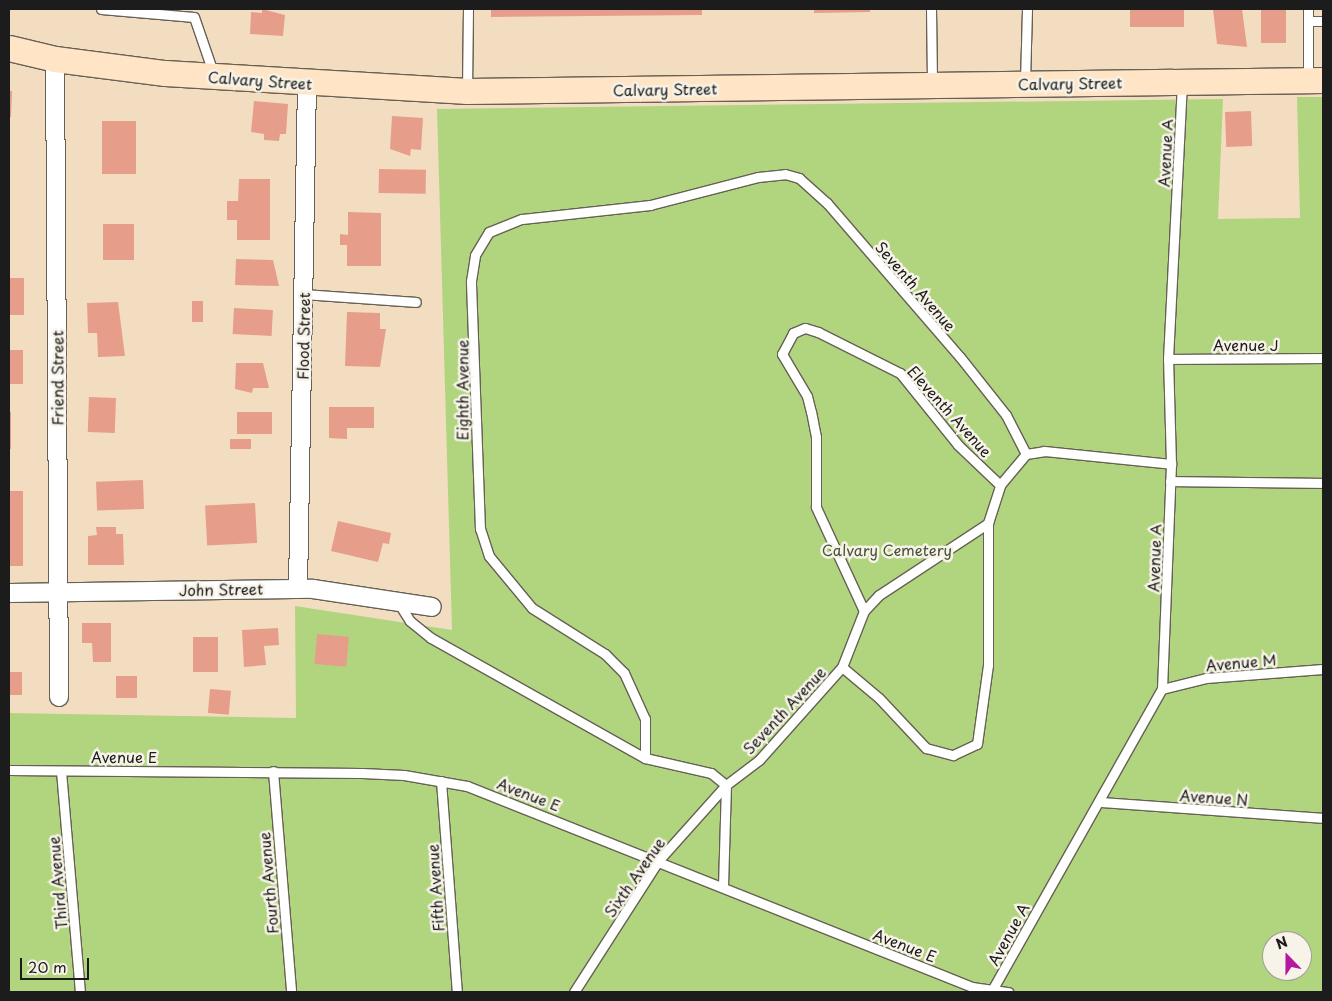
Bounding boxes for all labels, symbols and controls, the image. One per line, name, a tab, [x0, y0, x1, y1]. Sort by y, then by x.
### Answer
street label: Calvary Street	[206, 67, 314, 93]
street label: Calvary Street	[1017, 73, 1123, 93]
street label: Calvary Street	[612, 79, 718, 99]
street label: Avenue A	[1154, 119, 1176, 187]
street label: Seventh Avenue	[872, 237, 960, 335]
street label: Flood Street	[293, 292, 313, 380]
street label: Friend Street	[48, 331, 66, 425]
street label: Avenue J	[1213, 336, 1279, 354]
street label: Eighth Avenue	[453, 339, 471, 441]
street label: Eleventh Avenue	[904, 361, 996, 461]
street label: Avenue A	[1144, 524, 1164, 592]
park label: Calvary Cemetery	[821, 541, 953, 559]
street label: John Street	[179, 579, 263, 599]
street label: Avenue M	[1205, 650, 1277, 674]
street label: Seventh Avenue	[739, 662, 829, 758]
street label: Avenue E	[91, 748, 157, 766]
street label: Avenue E	[495, 774, 563, 814]
street label: Avenue N	[1179, 786, 1249, 808]
street label: Fourth Avenue	[255, 831, 281, 935]
street label: Sixth Avenue	[600, 834, 668, 920]
street label: Third Avenue	[44, 835, 70, 931]
street label: Fifth Avenue	[423, 843, 447, 933]
street label: Avenue A	[984, 900, 1032, 968]
street label: Avenue E	[871, 925, 939, 965]
north arrow	[1262, 931, 1312, 981]
text: N	[1272, 931, 1291, 954]
scale bar	[22, 948, 91, 980]
text: 20 m	[28, 955, 67, 978]

